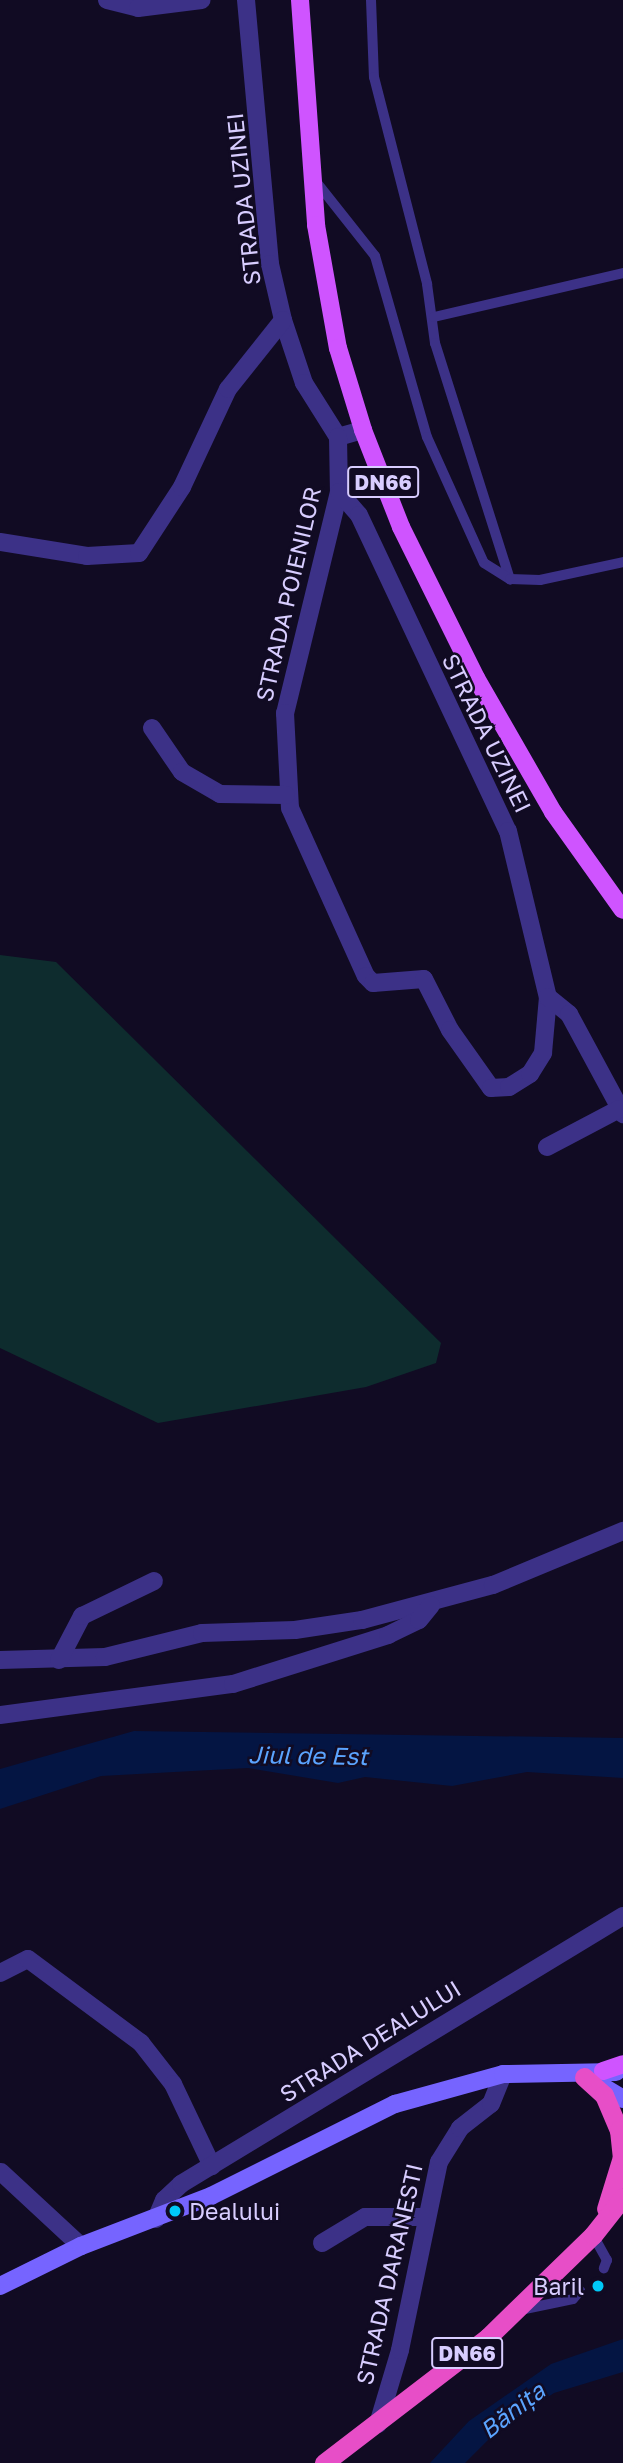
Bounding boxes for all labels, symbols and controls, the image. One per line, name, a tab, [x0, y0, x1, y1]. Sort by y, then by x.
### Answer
street label: STRADA UZINEI	[220, 111, 266, 287]
road number: DN66	[346, 464, 420, 500]
street label: STRADA POIENILOR	[250, 484, 326, 704]
street label: STRADA UZINEI	[437, 649, 537, 817]
water label: Jiul de Est	[248, 1740, 368, 1770]
street label: STRADA DEALULUI	[275, 1974, 465, 2108]
street label: STRADA DARANESTI	[350, 2161, 428, 2387]
place label: Dealului	[189, 2197, 280, 2225]
marker: Dealului	[167, 2203, 183, 2219]
place label: Baril	[533, 2272, 584, 2300]
marker: Baril	[590, 2278, 606, 2294]
road number: DN66	[430, 2336, 504, 2370]
water label: Bănița	[474, 2376, 550, 2444]

